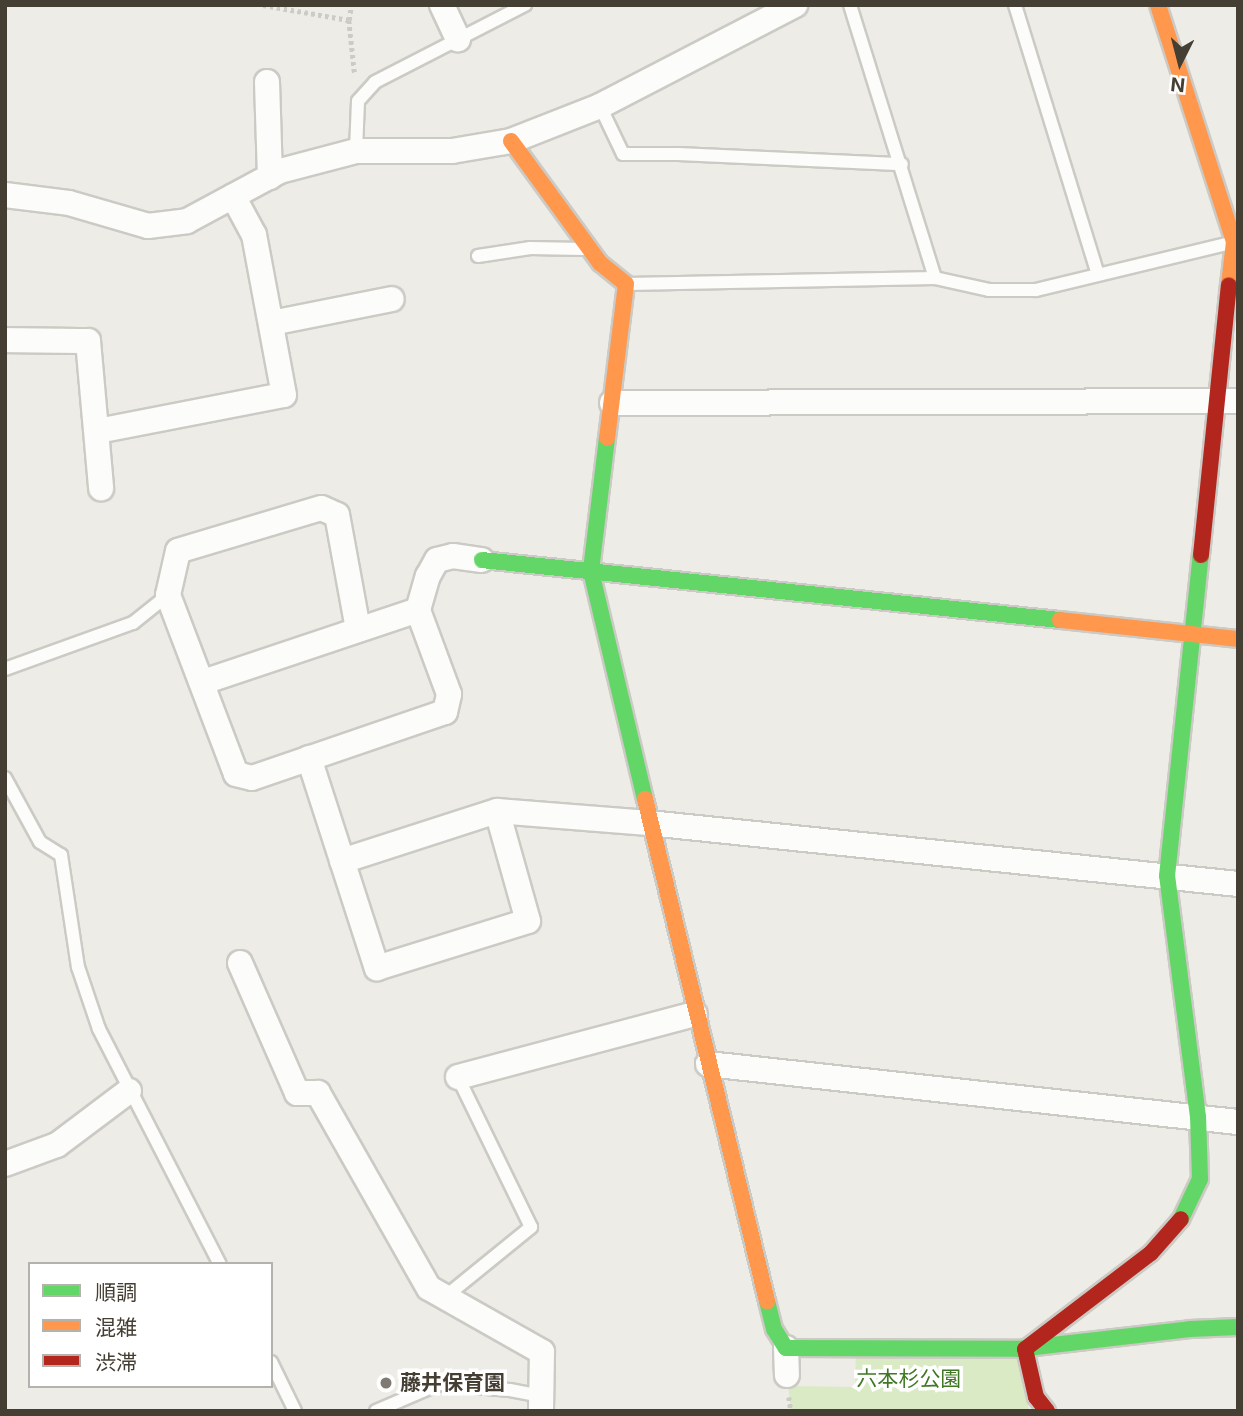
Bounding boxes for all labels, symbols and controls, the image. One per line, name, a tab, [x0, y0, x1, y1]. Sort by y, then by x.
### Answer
north arrow	[1145, 28, 1215, 98]
text: N	[1169, 72, 1186, 97]
legend	[28, 1262, 273, 1388]
text: 順調	[95, 1280, 137, 1305]
text: 混雑	[95, 1315, 137, 1340]
text: 渋滞	[95, 1350, 137, 1375]
park label: 六本杉公園	[857, 1366, 961, 1392]
place label: 藤井保育園	[400, 1370, 505, 1396]
marker: 藤井保育園	[378, 1375, 394, 1391]

